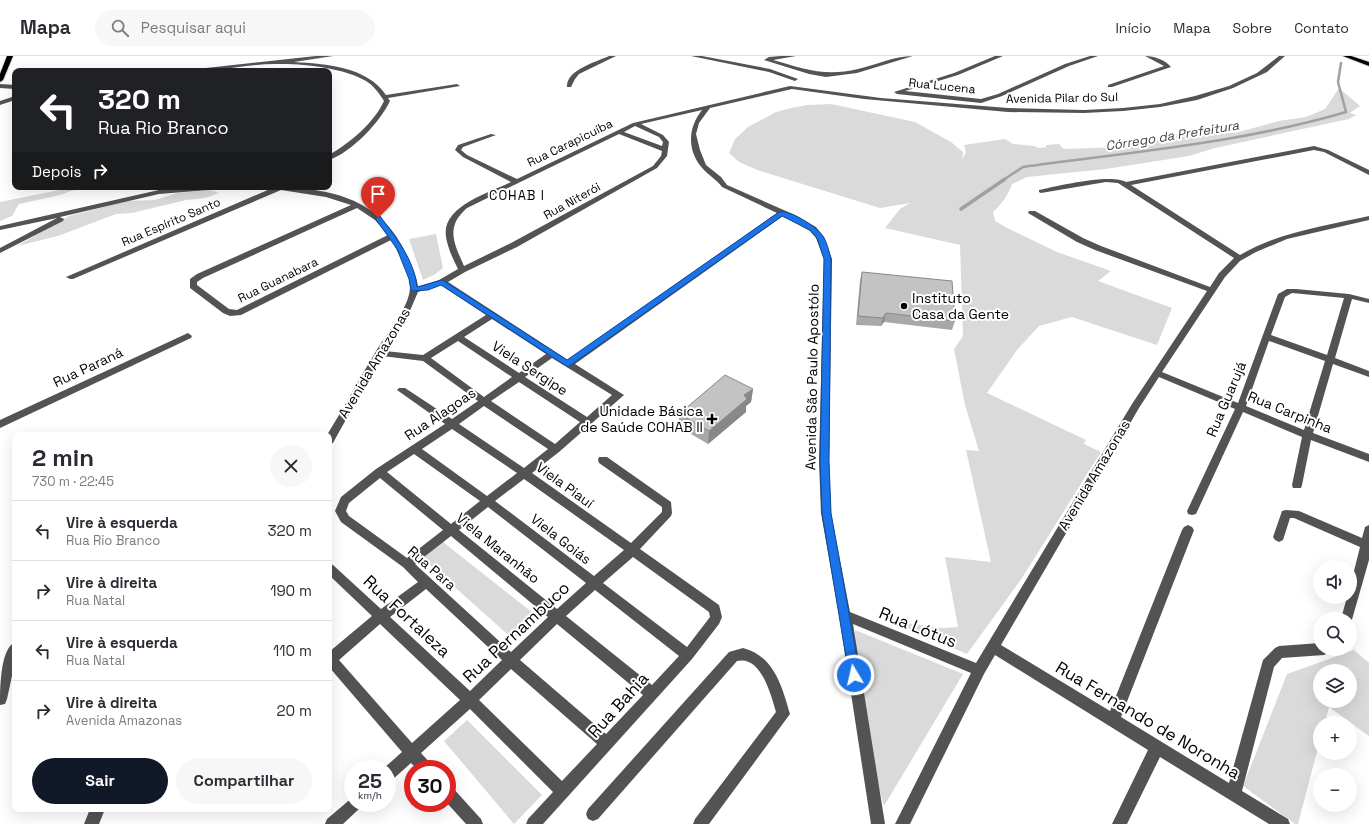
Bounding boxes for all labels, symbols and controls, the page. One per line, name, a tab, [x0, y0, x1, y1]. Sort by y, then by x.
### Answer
search box	[95, 10, 375, 46]
text: Mapa	[20, 15, 71, 40]
icon: search	[109, 17, 131, 39]
text: Pesquisar aqui	[141, 18, 246, 37]
text: Início	[1115, 19, 1151, 37]
text: Mapa	[1173, 19, 1211, 37]
text: Sobre	[1233, 19, 1272, 37]
text: Contato	[1294, 19, 1349, 37]
street label: Rua Lucena	[908, 75, 976, 97]
text: 320 m	[98, 81, 181, 117]
icon: left	[32, 84, 84, 136]
street label: Avenida Pilar do Sul	[1006, 89, 1118, 107]
street label: Rua Carapicuíba	[524, 115, 616, 171]
text: Rua Rio Branco	[98, 116, 229, 139]
water label: Córrego da Prefeitura	[1104, 116, 1241, 154]
icon: right	[89, 160, 111, 182]
text: Depois	[32, 162, 81, 181]
pin	[361, 177, 395, 218]
street label: Rua Niterói	[541, 179, 603, 223]
icon: arrive	[367, 183, 389, 205]
district label: COHAB I	[489, 187, 545, 204]
street label: Rua Espírito Santo	[119, 194, 223, 250]
street label: Rua Guanabara	[235, 254, 321, 306]
street label: Avenida São Paulo Apostólo	[801, 284, 823, 470]
place label: Instituto Casa da Gente	[912, 289, 1009, 323]
marker: Instituto Casa da Gente	[899, 301, 909, 311]
street label: Avenida Amazonas	[334, 305, 414, 421]
street label: Viela Sergipe	[489, 337, 571, 399]
street label: Rua Paraná	[50, 343, 126, 391]
street label: Rua Guarujá	[1202, 359, 1250, 439]
street label: Rua Alagoas	[401, 384, 479, 444]
street label: Rua Carpinha	[1245, 387, 1335, 437]
place label: Unidade Básica de Saúde COHAB II	[580, 402, 703, 436]
marker: Unidade Básica de Saúde COHAB II	[706, 413, 718, 425]
street label: Avenida Amazonas	[1054, 417, 1134, 533]
text: 2 min	[32, 442, 94, 473]
button: close	[270, 445, 312, 487]
street label: Viela Piauí	[533, 458, 598, 512]
text: 730 m · 22:45	[32, 473, 114, 490]
street label: Viela Maranhão	[453, 509, 543, 587]
street label: Viela Goiás	[527, 510, 595, 568]
text: Vire à esquerda	[66, 513, 178, 532]
icon: left	[32, 520, 54, 542]
text: 320 m	[268, 521, 312, 540]
text: Rua Rio Branco	[66, 532, 160, 549]
street label: Rua Para	[404, 542, 460, 594]
map controls	[1313, 560, 1357, 812]
button: sound	[1313, 560, 1357, 604]
street label: Rua Fortaleza	[359, 570, 455, 662]
text: Vire à direita	[66, 573, 157, 592]
street label: Rua Pernambuco	[458, 577, 574, 687]
icon: right	[32, 580, 54, 602]
text: 190 m	[270, 581, 312, 600]
text: Rua Natal	[66, 592, 125, 609]
street label: Rua Lótus	[876, 601, 960, 653]
button: search	[1313, 612, 1357, 656]
text: Vire à esquerda	[66, 633, 178, 652]
icon: left	[32, 640, 54, 662]
text: 110 m	[273, 641, 312, 660]
text: Rua Natal	[66, 652, 125, 669]
position arrow	[833, 654, 875, 696]
street label: Rua Fernando de Noronha	[1052, 656, 1245, 784]
button: layers	[1313, 664, 1357, 708]
street label: Rua Bahia	[583, 668, 653, 742]
text: Vire à direita	[66, 693, 157, 712]
icon: right	[32, 700, 54, 722]
text: 20 m	[277, 701, 312, 720]
text: Avenida Amazonas	[66, 712, 182, 729]
button: +	[1313, 716, 1357, 760]
button: Sair	[32, 758, 168, 804]
button: Compartilhar	[176, 758, 312, 804]
speed limit sign: 30	[404, 760, 456, 812]
text: 25	[358, 768, 382, 794]
button: −	[1313, 768, 1357, 812]
text: km/h	[358, 789, 382, 802]

